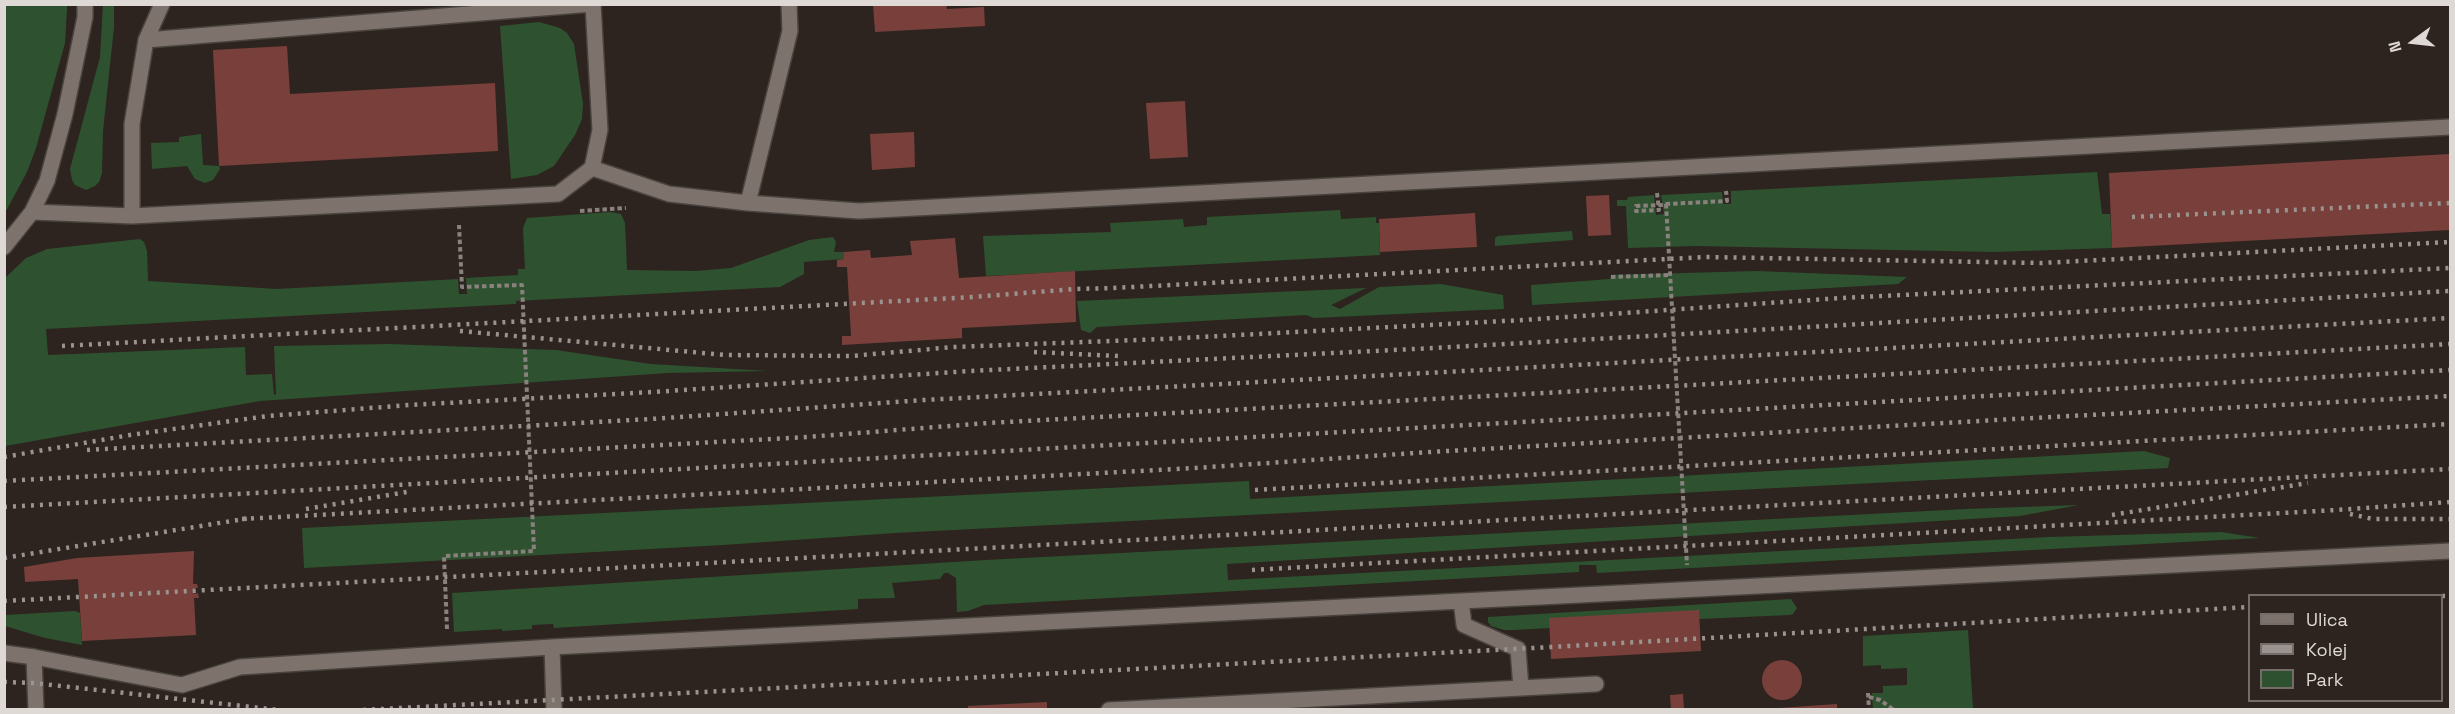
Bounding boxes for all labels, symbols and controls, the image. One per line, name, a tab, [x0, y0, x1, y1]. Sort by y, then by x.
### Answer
north arrow	[2383, 12, 2443, 72]
text: N	[2384, 39, 2407, 55]
legend	[2248, 594, 2443, 702]
text: Ulica	[2306, 608, 2348, 631]
text: Kolej	[2306, 638, 2347, 661]
text: Park	[2306, 668, 2343, 691]

